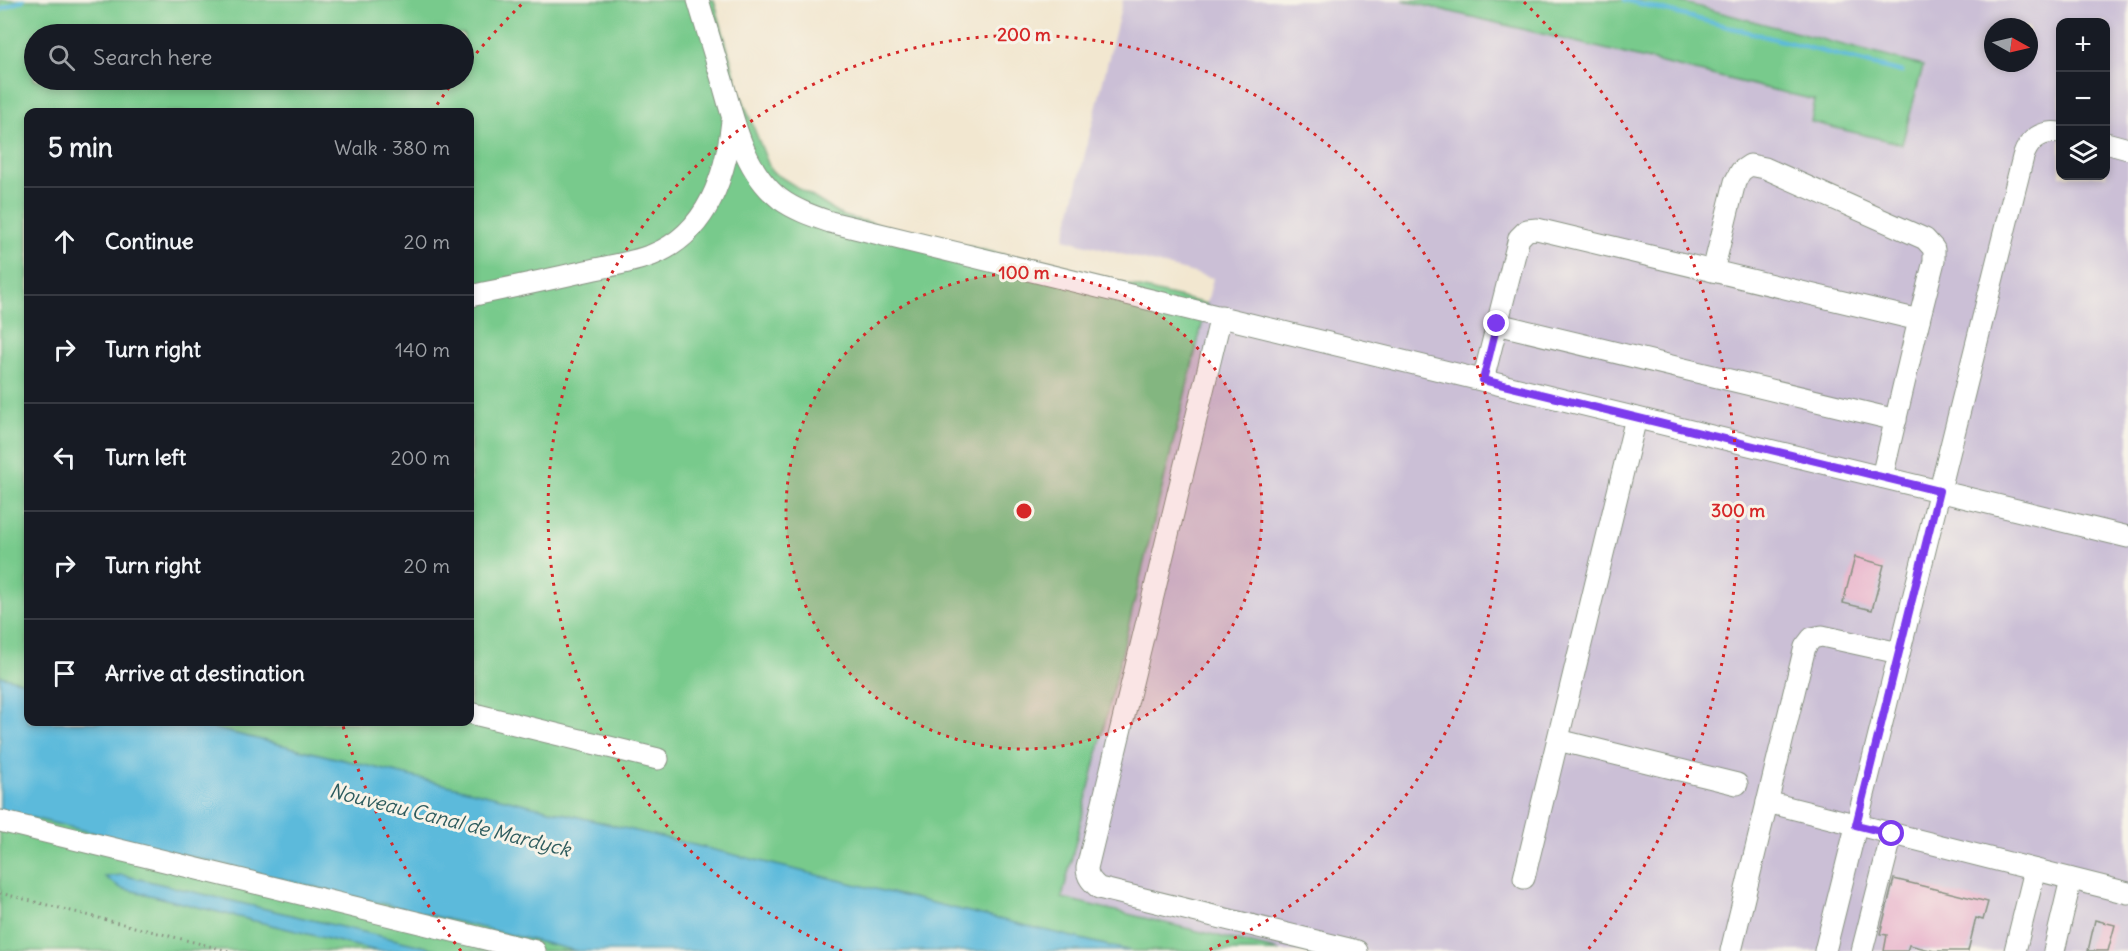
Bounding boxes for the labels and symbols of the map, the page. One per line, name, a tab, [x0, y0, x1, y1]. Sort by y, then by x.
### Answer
north arrow	[1984, 18, 2038, 72]
text: 200 m	[997, 23, 1051, 46]
text: 100 m	[999, 261, 1050, 284]
route end	[1483, 310, 1509, 336]
text: 300 m	[1711, 499, 1765, 522]
centre of rings	[1014, 501, 1034, 521]
water label: Nouveau Canal de Mardyck	[327, 777, 575, 862]
route start	[1878, 820, 1904, 846]

